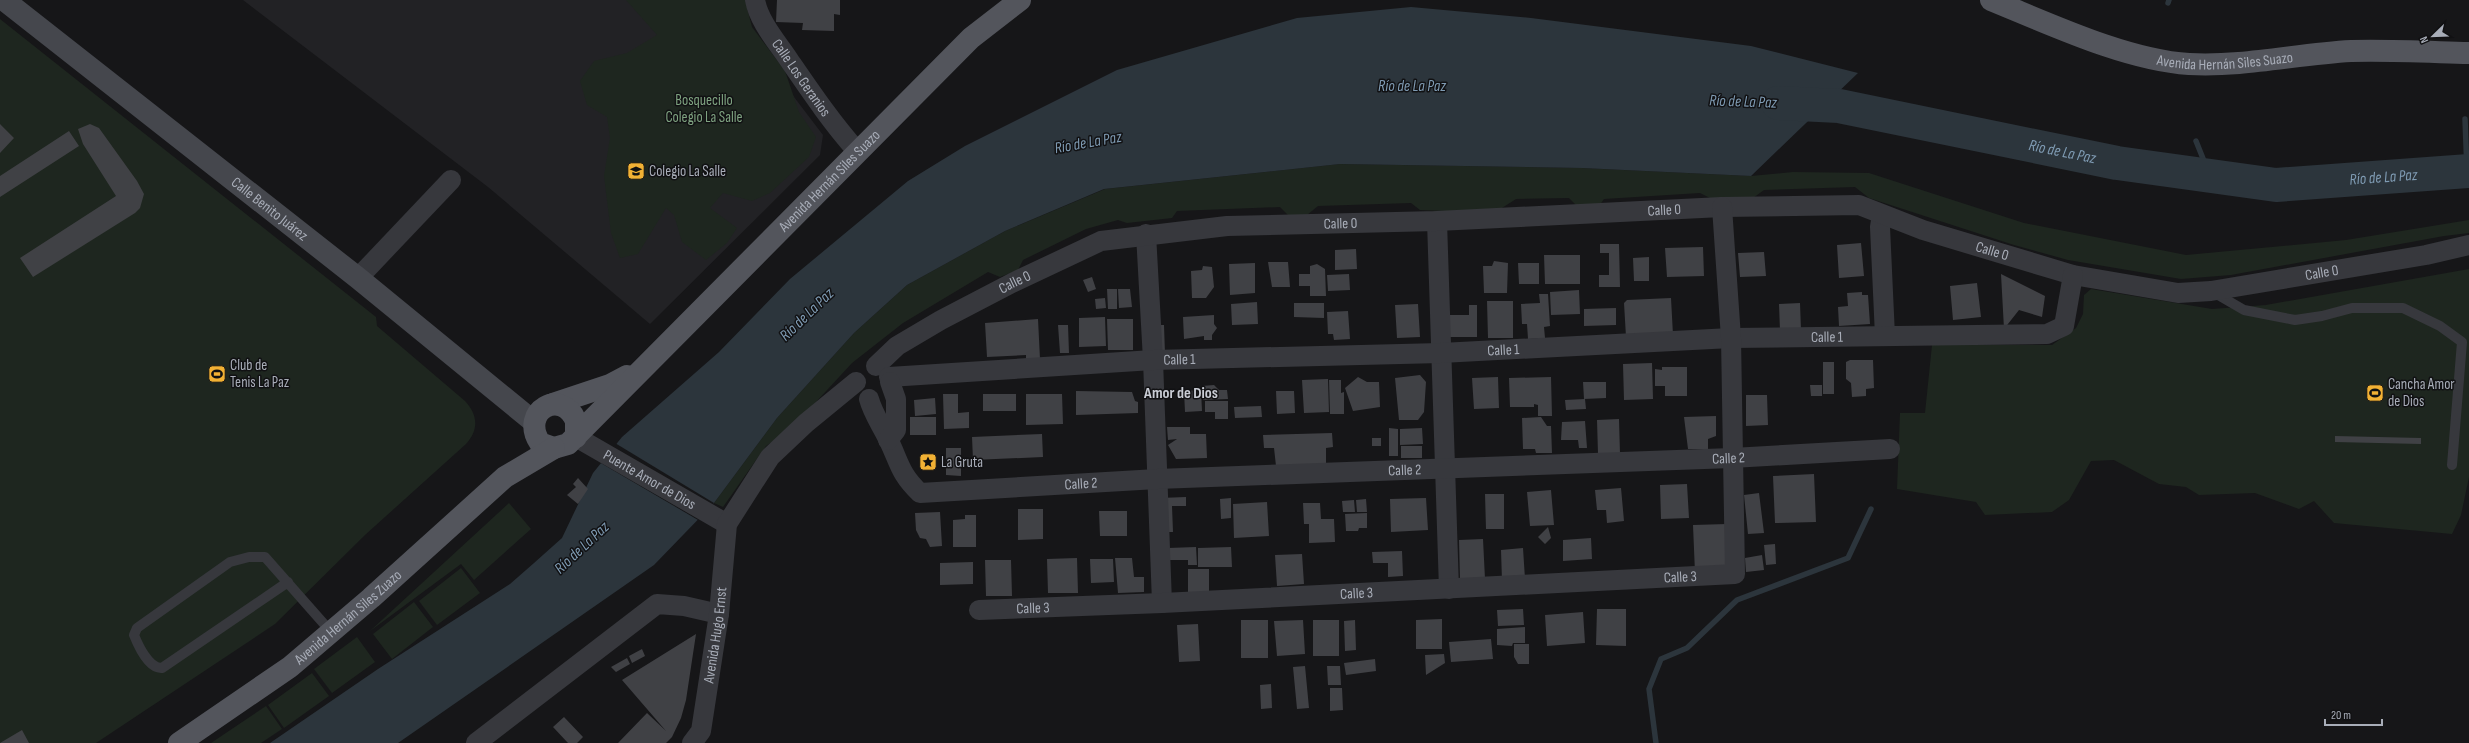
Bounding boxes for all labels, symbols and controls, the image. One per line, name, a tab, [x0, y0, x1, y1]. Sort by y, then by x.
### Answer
north arrow	[2413, 16, 2453, 56]
text: N	[2417, 34, 2431, 45]
street label: Calle Los Geranios	[768, 35, 835, 120]
street label: Avenida Hernán Siles Suazo	[2155, 47, 2294, 74]
water label: Río de La Paz	[1378, 77, 1447, 96]
park label: Bosquecillo Colegio La Salle	[665, 91, 743, 127]
water label: Río de La Paz	[1709, 91, 1779, 113]
street label: Avenida Hernán Siles Suazo	[774, 126, 884, 236]
water label: Río de La Paz	[1053, 128, 1124, 158]
water label: Río de La Paz	[2027, 136, 2099, 168]
school or university icon: Colegio La Salle	[626, 161, 646, 181]
place label: Colegio La Salle	[649, 162, 726, 181]
water label: Río de La Paz	[2349, 165, 2419, 189]
street label: Calle Benito Juárez	[228, 173, 313, 245]
street label: Calle 0	[1647, 200, 1681, 220]
street label: Calle 0	[1324, 213, 1357, 233]
street label: Calle 0	[1974, 237, 2011, 265]
street label: Calle 0	[2304, 260, 2340, 285]
street label: Calle 0	[995, 266, 1034, 298]
water label: Río de La Paz	[776, 284, 839, 345]
street label: Calle 1	[1811, 327, 1844, 346]
street label: Calle 1	[1487, 339, 1521, 360]
street label: Calle 1	[1163, 349, 1196, 369]
place label: Club de Tenis La Paz	[230, 356, 290, 392]
sports icon: Club de Tenis La Paz	[207, 364, 227, 384]
place label: Cancha Amor de Dios	[2388, 375, 2455, 411]
sports icon: Cancha Amor de Dios	[2365, 383, 2385, 403]
district label: Amor de Dios	[1143, 384, 1218, 403]
street label: Puente Amor de Dios	[600, 445, 699, 514]
street label: Calle 2	[1712, 448, 1745, 468]
place icon: La Gruta	[918, 452, 938, 472]
place label: La Gruta	[941, 453, 983, 472]
street label: Calle 2	[1388, 460, 1422, 480]
street label: Calle 2	[1064, 473, 1098, 494]
water label: Río de La Paz	[551, 517, 614, 578]
street label: Avenida Hernán Siles Zuazo	[290, 565, 406, 669]
street label: Calle 3	[1663, 566, 1697, 587]
street label: Calle 3	[1340, 583, 1374, 603]
street label: Avenida Hugo Ernst	[699, 586, 731, 685]
street label: Calle 3	[1016, 598, 1050, 618]
scale bar	[2325, 701, 2382, 727]
text: 20 m	[2331, 708, 2351, 723]

